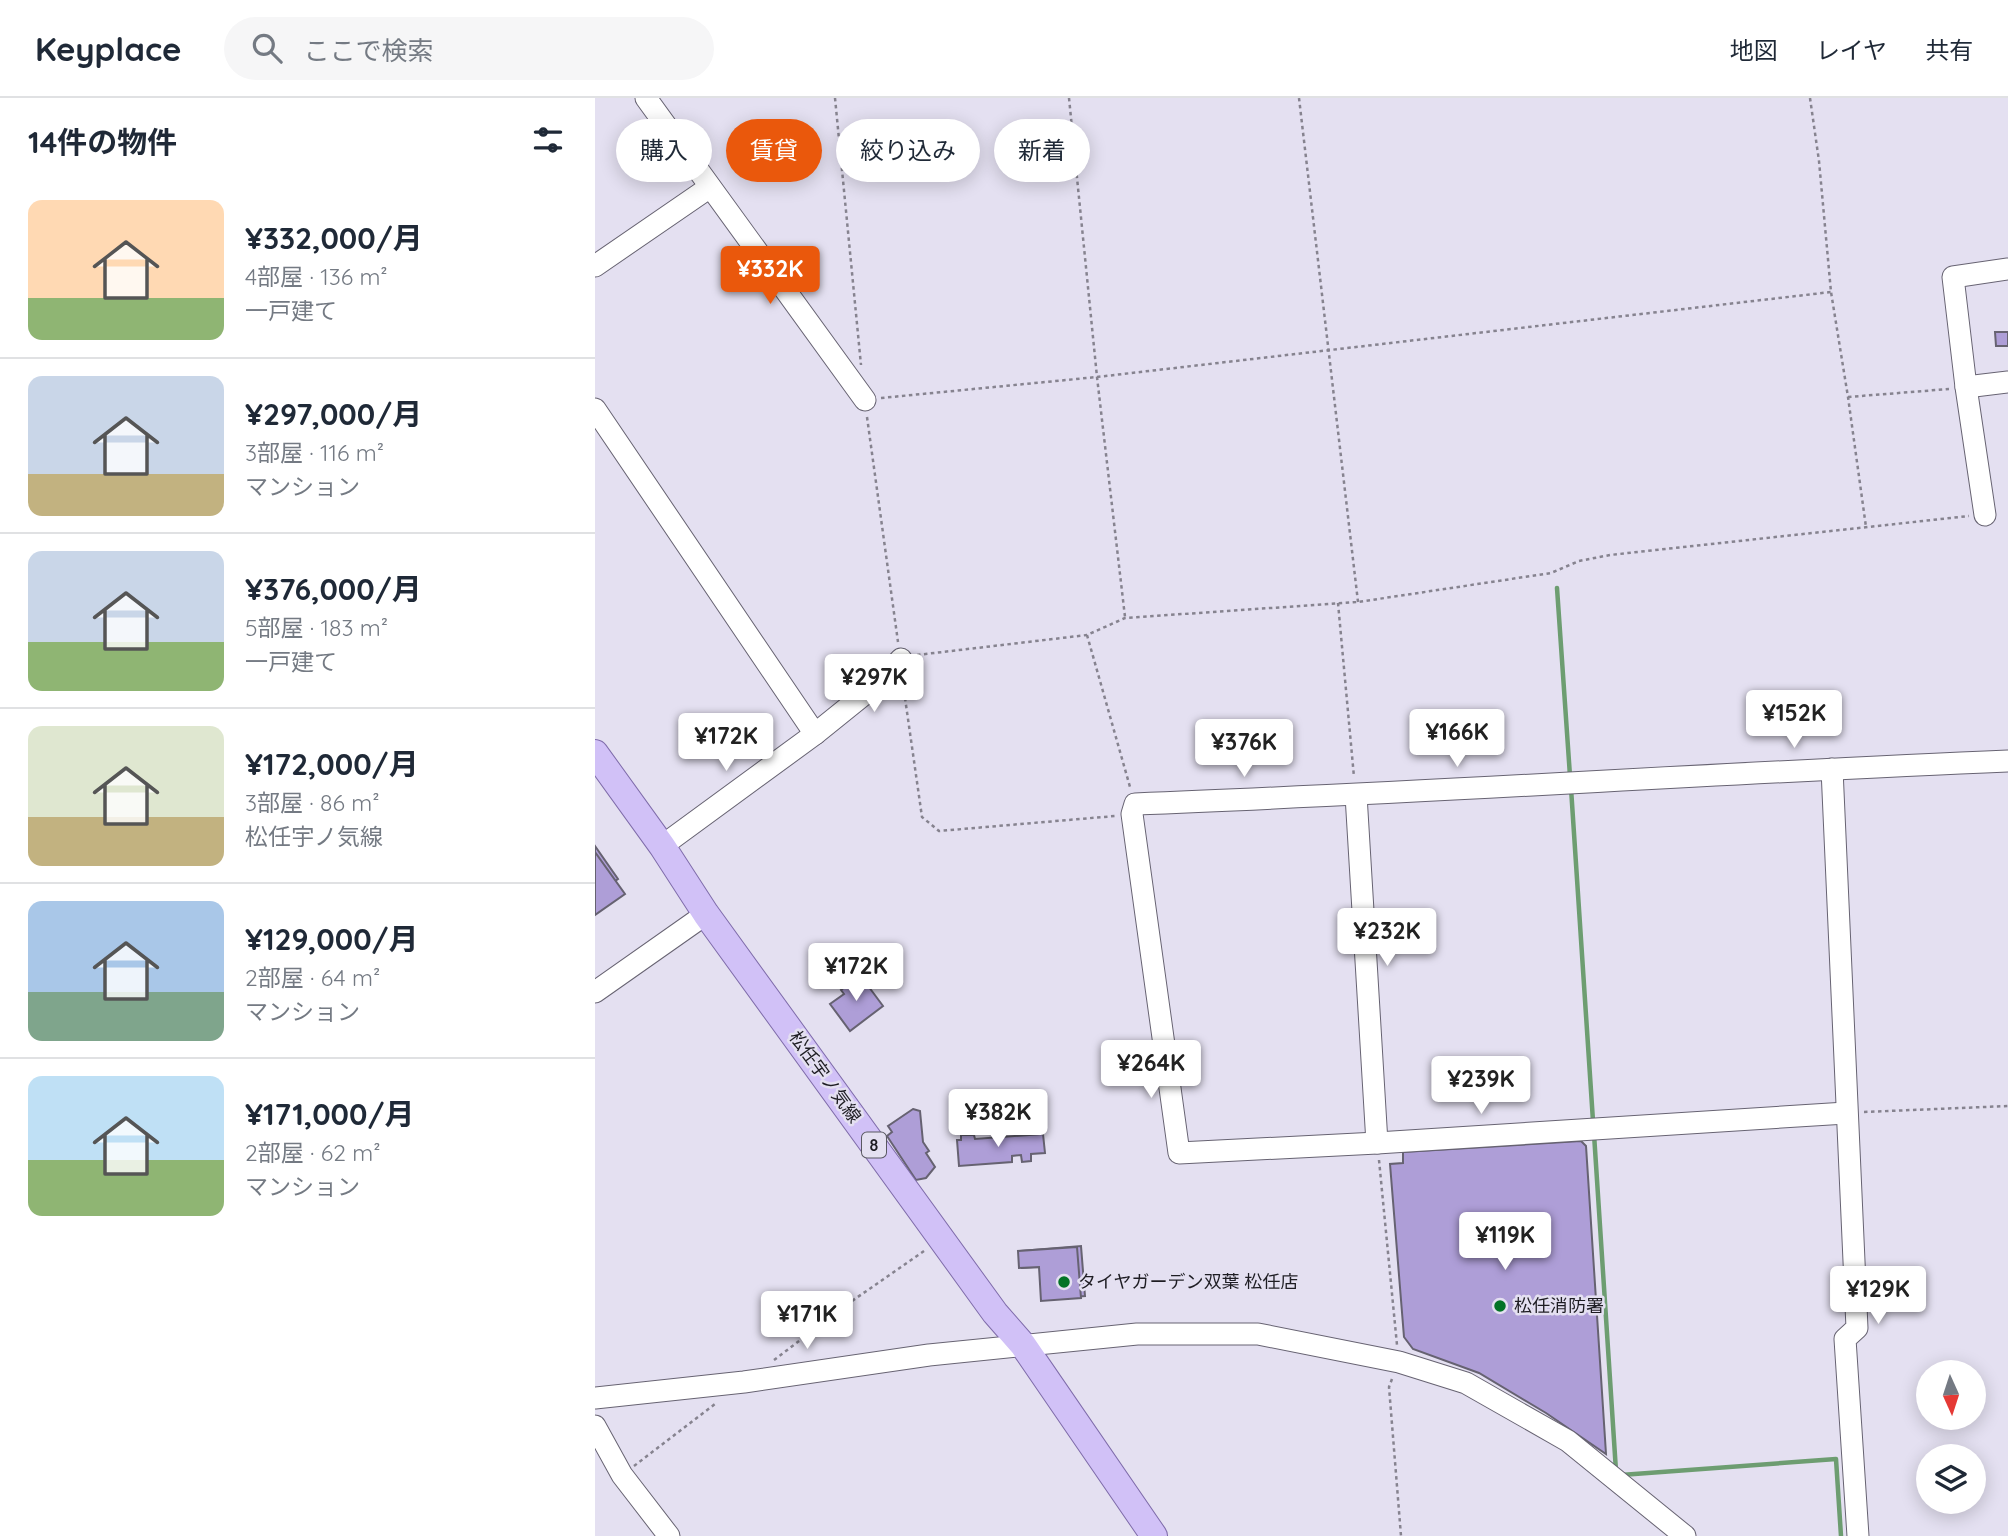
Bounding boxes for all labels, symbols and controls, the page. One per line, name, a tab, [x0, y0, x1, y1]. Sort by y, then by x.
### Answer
search box	[224, 17, 714, 80]
text: Keyplace	[35, 28, 182, 69]
icon: search	[248, 29, 286, 67]
text: ここで検索	[304, 34, 434, 67]
text: 地図	[1730, 35, 1778, 65]
text: レイヤ	[1816, 35, 1887, 65]
text: 共有	[1925, 35, 1973, 65]
chip: 購入	[616, 119, 712, 182]
chip: 賃貸	[726, 119, 822, 182]
chip: 絞り込み	[836, 119, 980, 182]
chip: 新着	[994, 119, 1090, 182]
icon: filters	[529, 121, 567, 159]
text: 14件の物件	[28, 123, 177, 161]
text: ¥332,000/月	[245, 219, 423, 257]
icon: home	[84, 228, 168, 312]
pin: ¥332K	[721, 246, 819, 306]
text: ¥332K	[737, 254, 803, 283]
text: 4部屋 · 136 m²	[245, 262, 388, 291]
text: 一戸建て	[245, 296, 337, 325]
text: ¥297,000/月	[245, 395, 422, 433]
icon: home	[84, 404, 168, 488]
text: 3部屋 · 116 m²	[245, 438, 384, 467]
text: マンション	[245, 472, 360, 501]
text: ¥376,000/月	[245, 570, 422, 608]
icon: home	[84, 579, 168, 663]
text: 5部屋 · 183 m²	[245, 613, 388, 642]
text: 一戸建て	[245, 647, 337, 676]
pin: ¥297K	[825, 654, 923, 714]
text: ¥297K	[841, 662, 907, 691]
pin: ¥152K	[1745, 690, 1843, 750]
text: ¥152K	[1762, 698, 1826, 727]
pin: ¥166K	[1408, 710, 1506, 769]
pin: ¥172K	[677, 714, 775, 773]
text: ¥166K	[1425, 717, 1489, 746]
pin: ¥376K	[1195, 720, 1293, 779]
text: ¥172K	[694, 721, 758, 750]
text: ¥376K	[1211, 727, 1277, 756]
text: ¥172,000/月	[245, 745, 419, 783]
icon: home	[84, 754, 168, 838]
text: 3部屋 · 86 m²	[245, 788, 379, 817]
text: 松任宇ノ気線	[245, 822, 383, 851]
pin: ¥232K	[1338, 908, 1436, 968]
text: ¥232K	[1353, 916, 1421, 945]
text: ¥129,000/月	[245, 920, 419, 958]
icon: home	[84, 929, 168, 1013]
pin: ¥172K	[807, 944, 905, 1003]
text: ¥172K	[824, 951, 888, 980]
text: 2部屋 · 64 m²	[245, 963, 380, 992]
text: マンション	[245, 997, 360, 1026]
street label: 松任宇ノ気線	[784, 1026, 866, 1127]
pin: ¥264K	[1102, 1040, 1200, 1100]
text: ¥264K	[1117, 1048, 1185, 1077]
pin: ¥239K	[1432, 1056, 1530, 1116]
text: ¥239K	[1447, 1064, 1515, 1093]
pin: ¥382K	[949, 1090, 1047, 1149]
text: ¥171,000/月	[245, 1095, 414, 1133]
text: ¥382K	[965, 1097, 1031, 1126]
icon: home	[84, 1104, 168, 1188]
road number: 8	[862, 1133, 886, 1158]
text: 2部屋 · 62 m²	[245, 1138, 380, 1167]
text: マンション	[245, 1172, 360, 1201]
pin: ¥119K	[1456, 1212, 1554, 1272]
text: ¥119K	[1475, 1220, 1535, 1249]
pin: ¥129K	[1829, 1266, 1927, 1326]
place label: タイヤガーデン双葉 松任店	[1078, 1270, 1298, 1293]
marker: タイヤガーデン双葉 松任店	[1056, 1274, 1072, 1290]
text: ¥129K	[1846, 1274, 1910, 1303]
pin: ¥171K	[758, 1292, 856, 1351]
place label: 松任消防署	[1514, 1294, 1604, 1317]
marker: 松任消防署	[1492, 1298, 1508, 1314]
text: ¥171K	[777, 1299, 837, 1328]
north arrow	[1916, 1360, 1986, 1430]
map controls	[1916, 1360, 1986, 1514]
button: layers	[1916, 1444, 1986, 1514]

